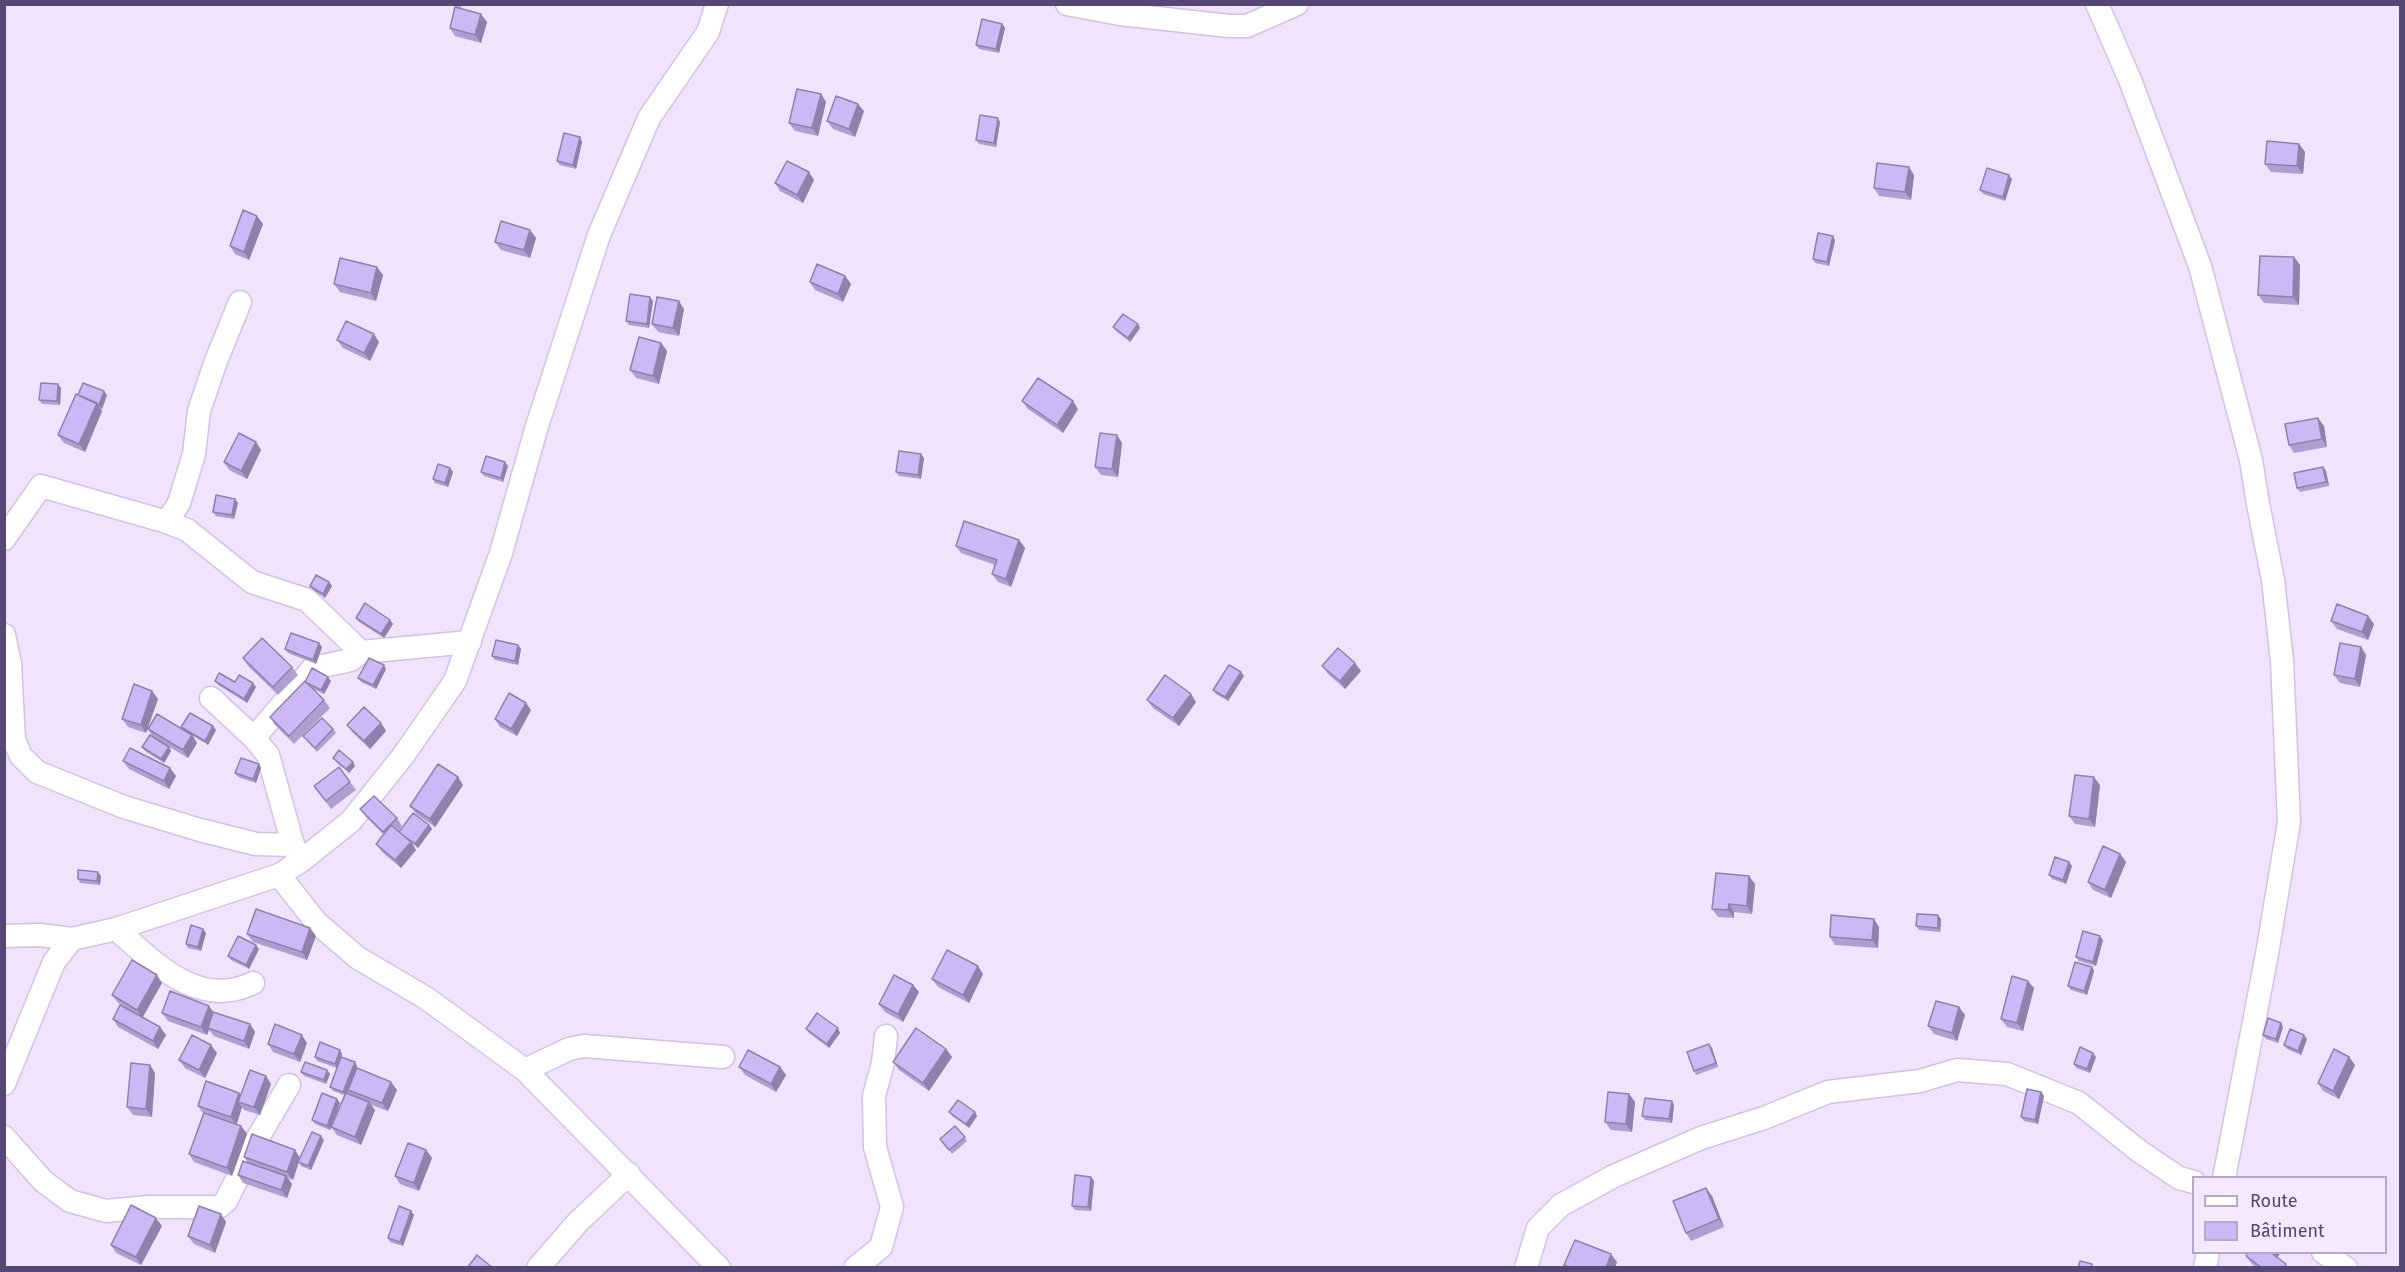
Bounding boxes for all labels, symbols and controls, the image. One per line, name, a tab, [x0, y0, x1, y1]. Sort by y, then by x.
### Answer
legend	[2192, 1176, 2387, 1254]
text: Route	[2250, 1190, 2298, 1212]
text: Bâtiment	[2250, 1220, 2325, 1242]

